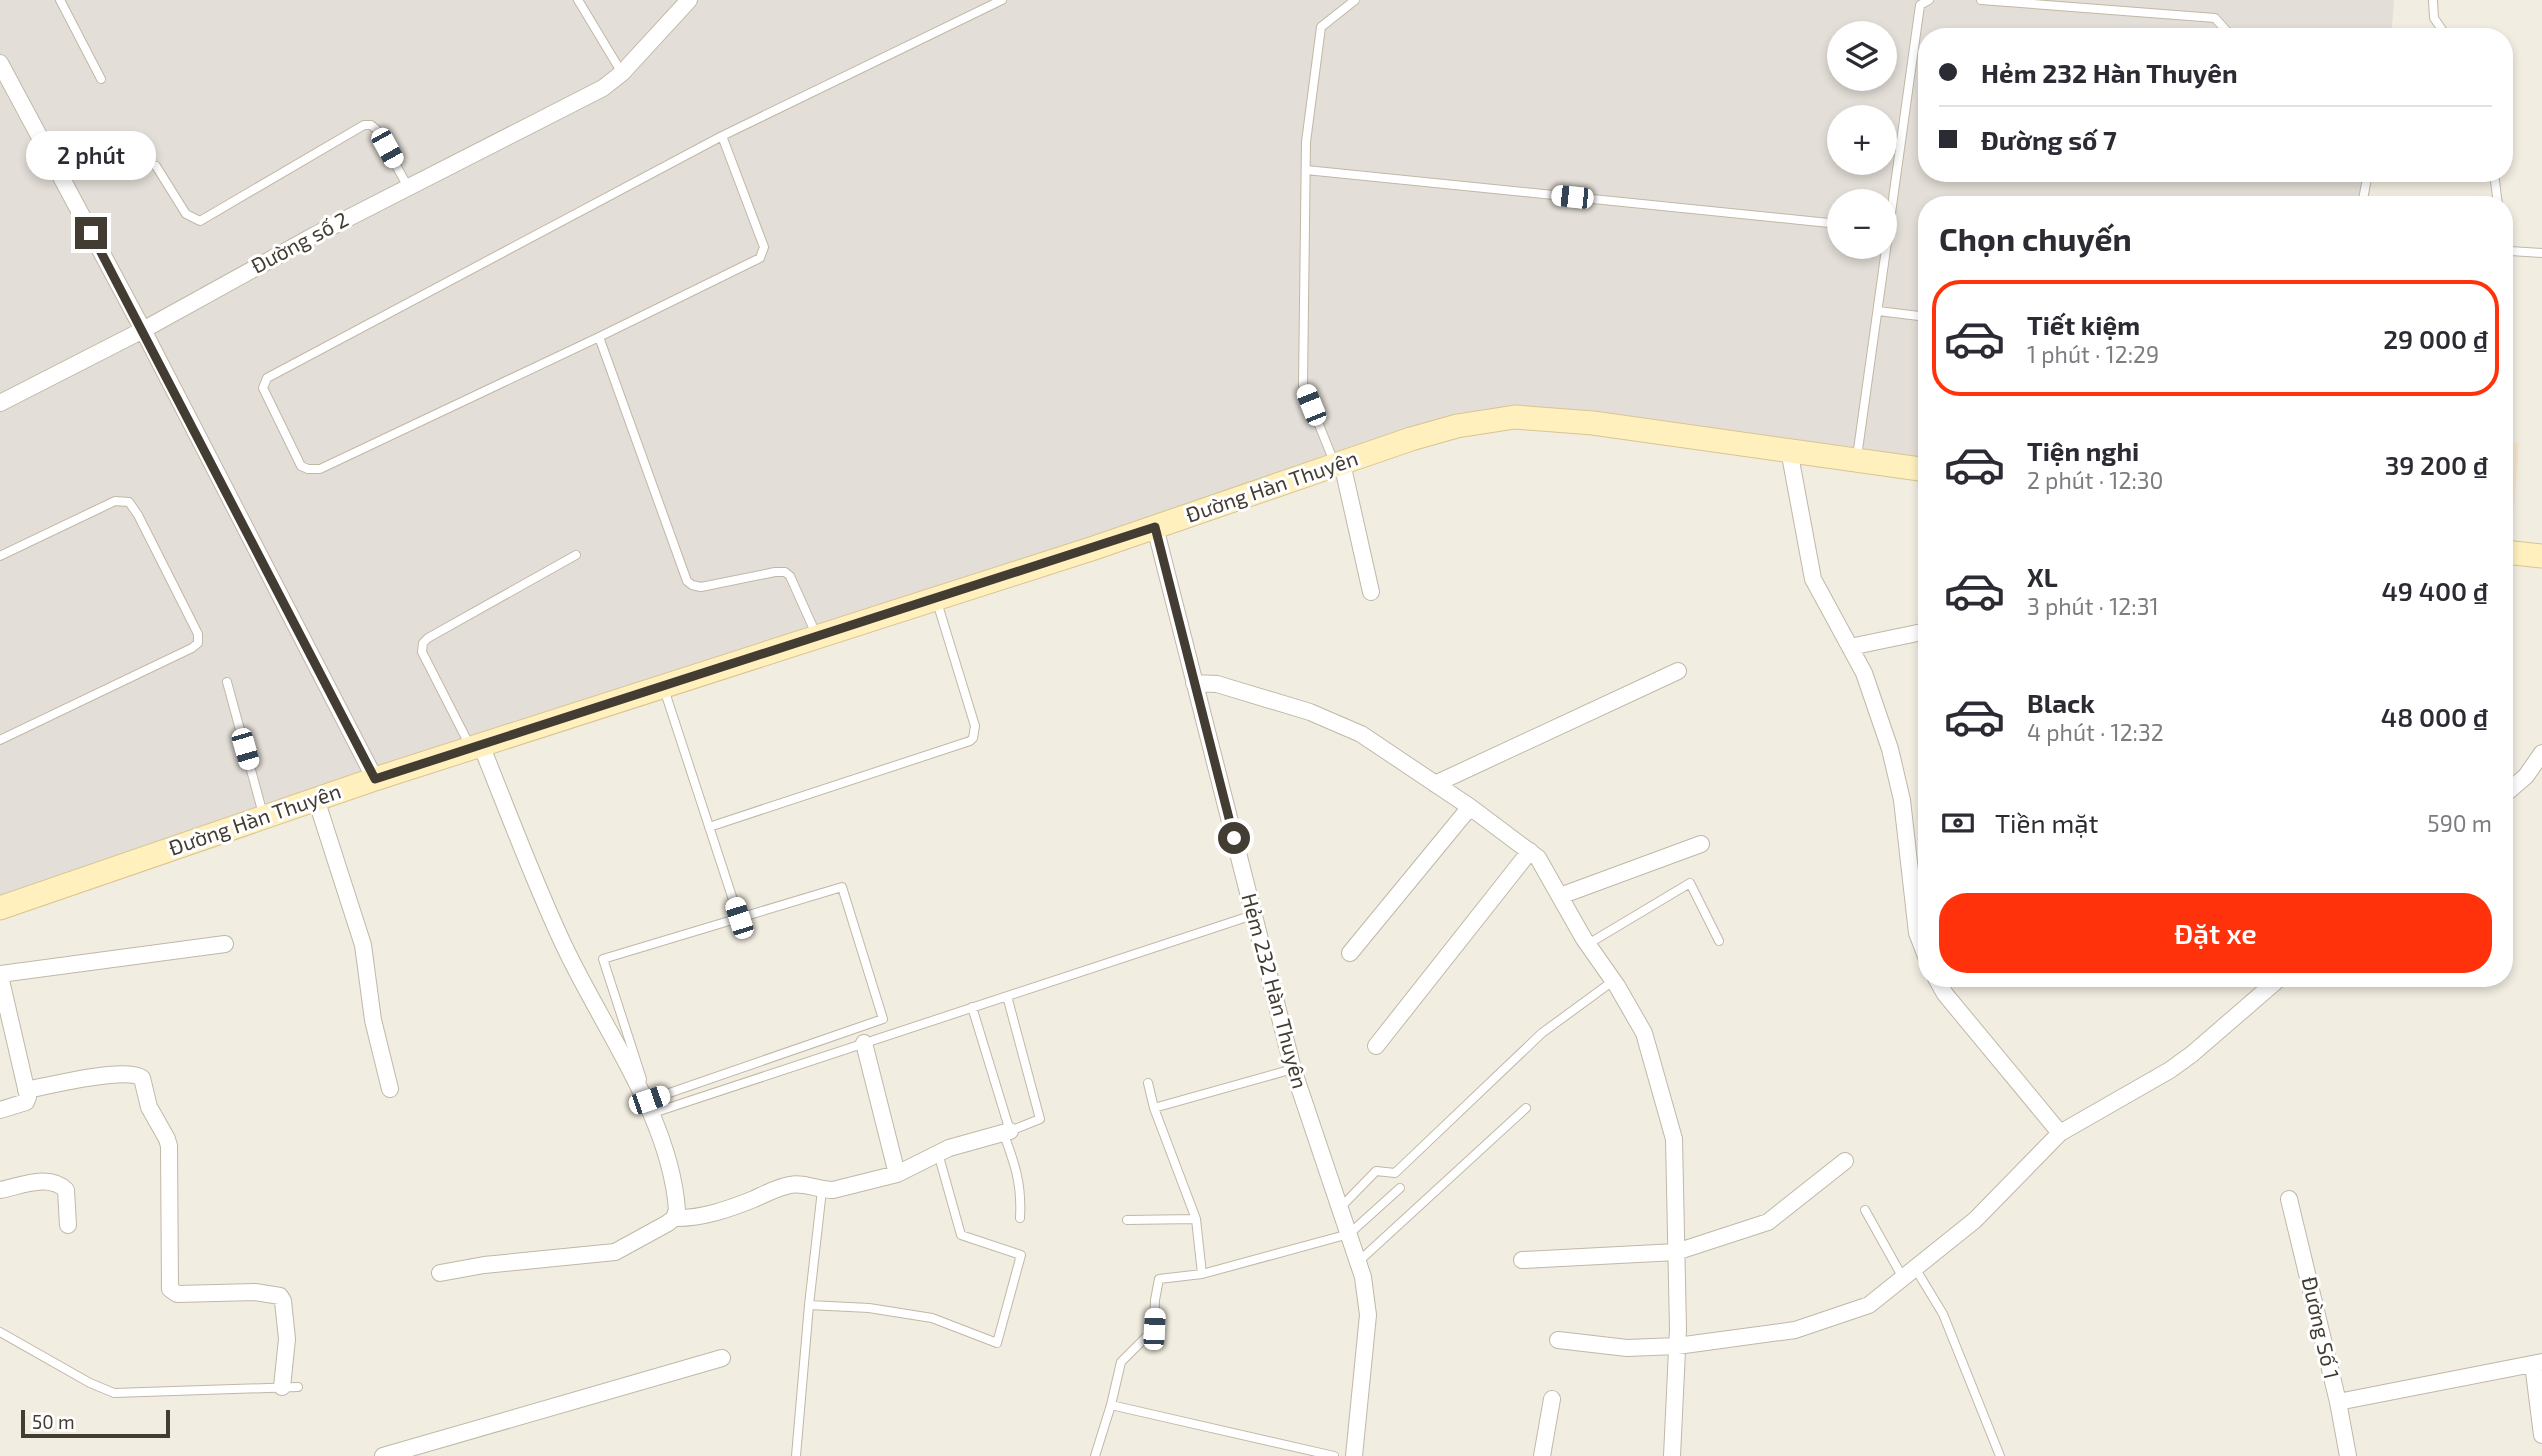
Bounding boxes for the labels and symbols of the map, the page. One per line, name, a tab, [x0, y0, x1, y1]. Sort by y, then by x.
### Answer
car	[368, 125, 407, 171]
callout: 2 phút	[26, 132, 156, 180]
car	[1551, 184, 1594, 210]
street label: Đường số 2	[246, 206, 352, 278]
route end	[75, 217, 107, 249]
car	[1294, 382, 1329, 428]
street label: Đường Hàn Thuyên	[1182, 444, 1361, 527]
car	[230, 726, 261, 772]
street label: Đường Hàn Thuyên	[165, 777, 344, 860]
route start	[1218, 822, 1250, 854]
street label: Hẻm 232 Hàn Thuyên	[1237, 890, 1314, 1091]
car	[723, 895, 756, 941]
car	[626, 1083, 673, 1117]
street label: Đường Số 1	[2298, 1274, 2345, 1381]
car	[1143, 1307, 1166, 1351]
scale bar	[21, 1407, 170, 1439]

